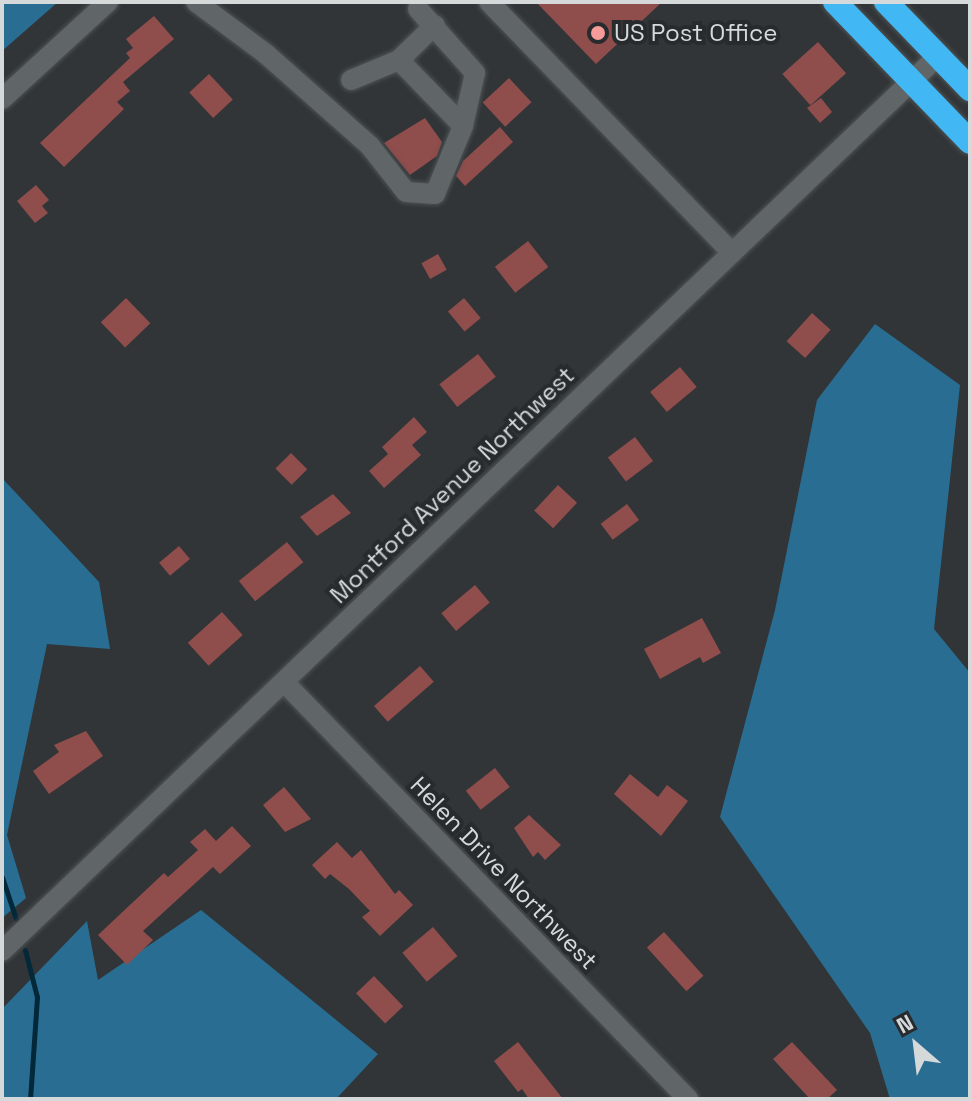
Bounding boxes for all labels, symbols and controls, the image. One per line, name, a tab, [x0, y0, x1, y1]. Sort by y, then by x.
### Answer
place label: US Post Office	[614, 19, 778, 47]
marker: US Post Office	[589, 24, 607, 42]
street label: Montford Avenue Northwest	[324, 361, 580, 609]
street label: Helen Drive Northwest	[405, 771, 603, 975]
north arrow	[876, 1005, 956, 1085]
text: N	[892, 1008, 918, 1040]

